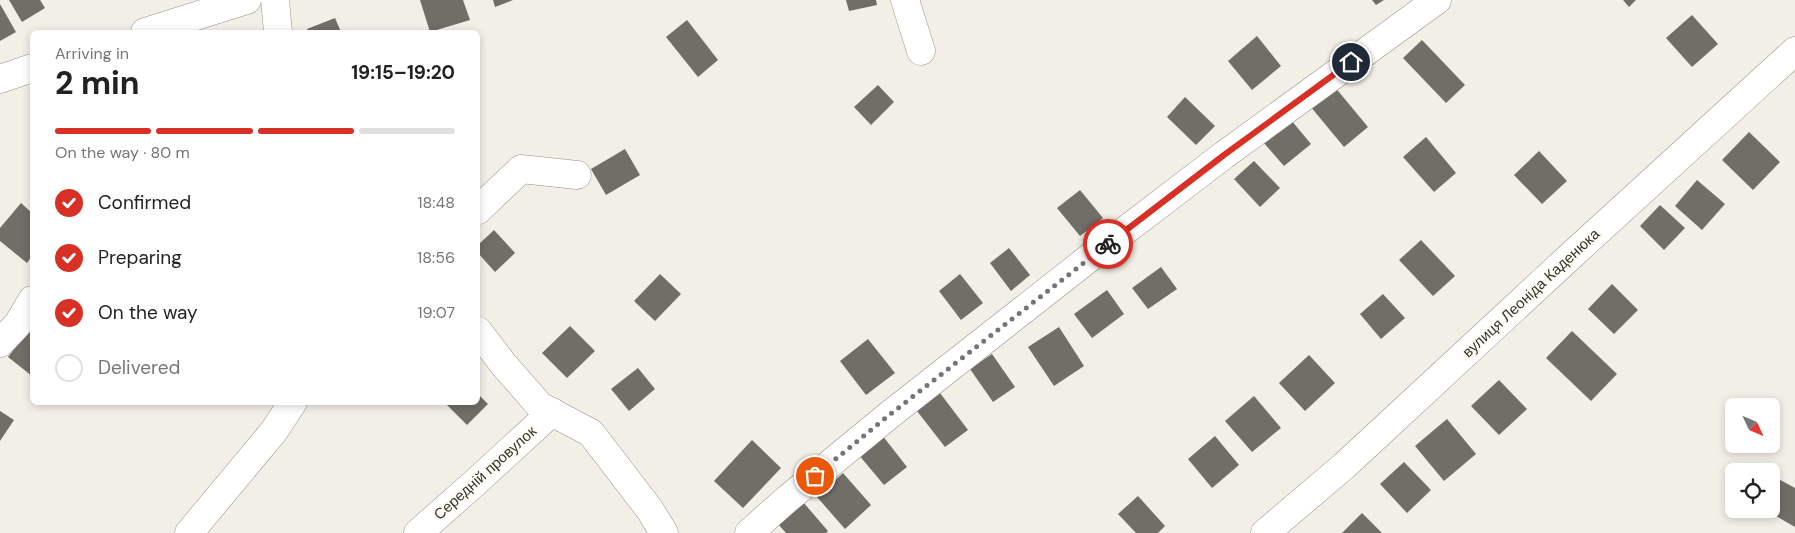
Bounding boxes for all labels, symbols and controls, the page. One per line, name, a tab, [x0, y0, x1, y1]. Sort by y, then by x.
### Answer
pin	[1330, 41, 1372, 83]
text: Arriving in	[55, 43, 129, 64]
icon: home	[1337, 48, 1365, 76]
text: 19:15–19:20	[351, 60, 455, 85]
text: 2 min	[55, 62, 140, 104]
text: On the way · 80 m	[55, 142, 190, 163]
icon: check	[55, 189, 83, 217]
text: Confirmed	[98, 190, 191, 215]
text: 18:48	[418, 192, 455, 213]
courier	[1083, 219, 1133, 269]
street label: вулиця Леоніда Каденюка	[1458, 224, 1604, 362]
icon: bike	[1094, 230, 1122, 258]
icon: check	[55, 244, 83, 272]
text: Preparing	[98, 245, 182, 270]
text: 18:56	[417, 247, 455, 268]
icon: check	[55, 299, 83, 327]
text: On the way	[98, 300, 198, 325]
text: 19:07	[417, 302, 455, 323]
text: Delivered	[98, 355, 180, 380]
north arrow	[1725, 398, 1780, 452]
map controls	[1725, 398, 1780, 518]
street label: Середній провулок	[429, 421, 541, 524]
pin	[794, 455, 836, 497]
icon: bag	[801, 462, 829, 490]
button: locate	[1725, 463, 1780, 518]

